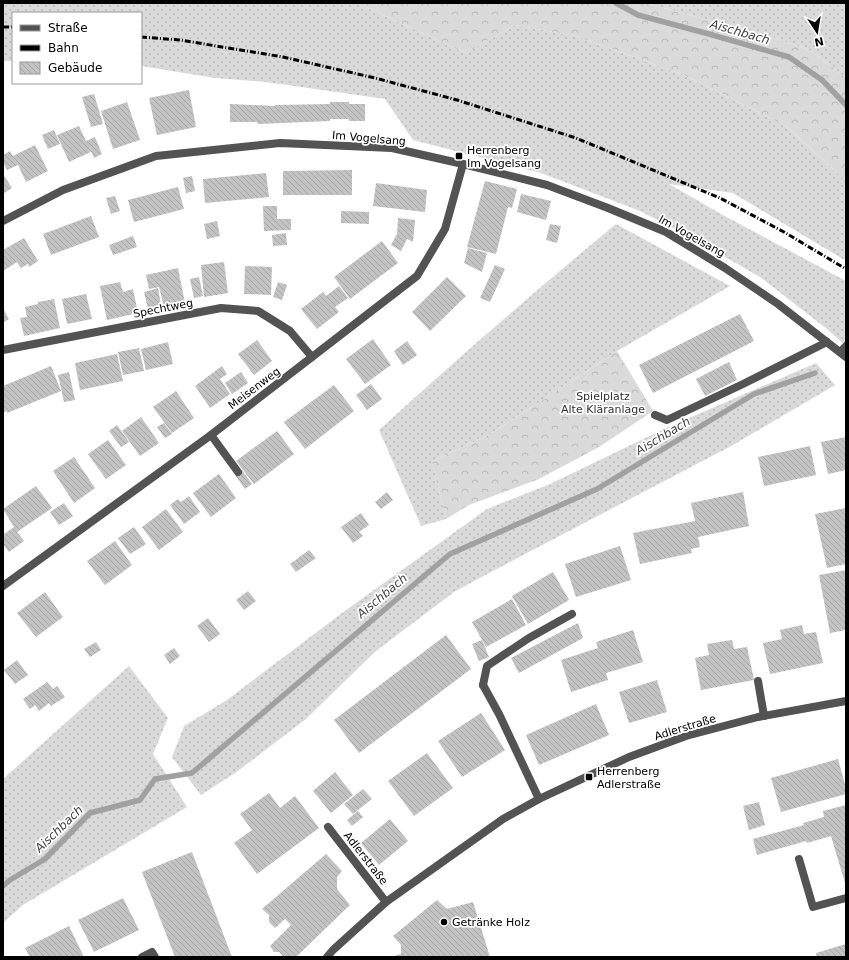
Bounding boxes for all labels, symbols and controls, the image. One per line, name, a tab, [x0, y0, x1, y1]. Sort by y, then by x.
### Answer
legend	[12, 12, 142, 84]
north arrow	[797, 12, 837, 52]
water label: Aischbach	[708, 17, 771, 47]
text: Straße	[48, 21, 88, 35]
text: N	[813, 34, 825, 49]
text: Bahn	[48, 41, 79, 55]
text: Gebäude	[48, 61, 102, 75]
street label: Im Vogelsang	[331, 129, 406, 148]
place label: Herrenberg Im Vogelsang	[467, 144, 541, 170]
marker: Herrenberg Im Vogelsang	[454, 151, 464, 161]
street label: Im Vogelsang	[656, 213, 727, 260]
street label: Spechtweg	[132, 296, 194, 321]
street label: Meisenweg	[226, 365, 283, 412]
park label: Spielplatz Alte Kläranlage	[561, 390, 645, 416]
water label: Aischbach	[632, 414, 693, 458]
water label: Aischbach	[353, 571, 410, 622]
street label: Adlerstraße	[653, 712, 718, 743]
place label: Herrenberg Adlerstraße	[597, 765, 661, 791]
marker: Herrenberg Adlerstraße	[584, 772, 594, 782]
water label: Aischbach	[31, 803, 86, 856]
street label: Adlerstraße	[341, 829, 390, 888]
place label: Getränke Holz	[452, 916, 530, 929]
marker: Getränke Holz	[439, 917, 449, 927]

